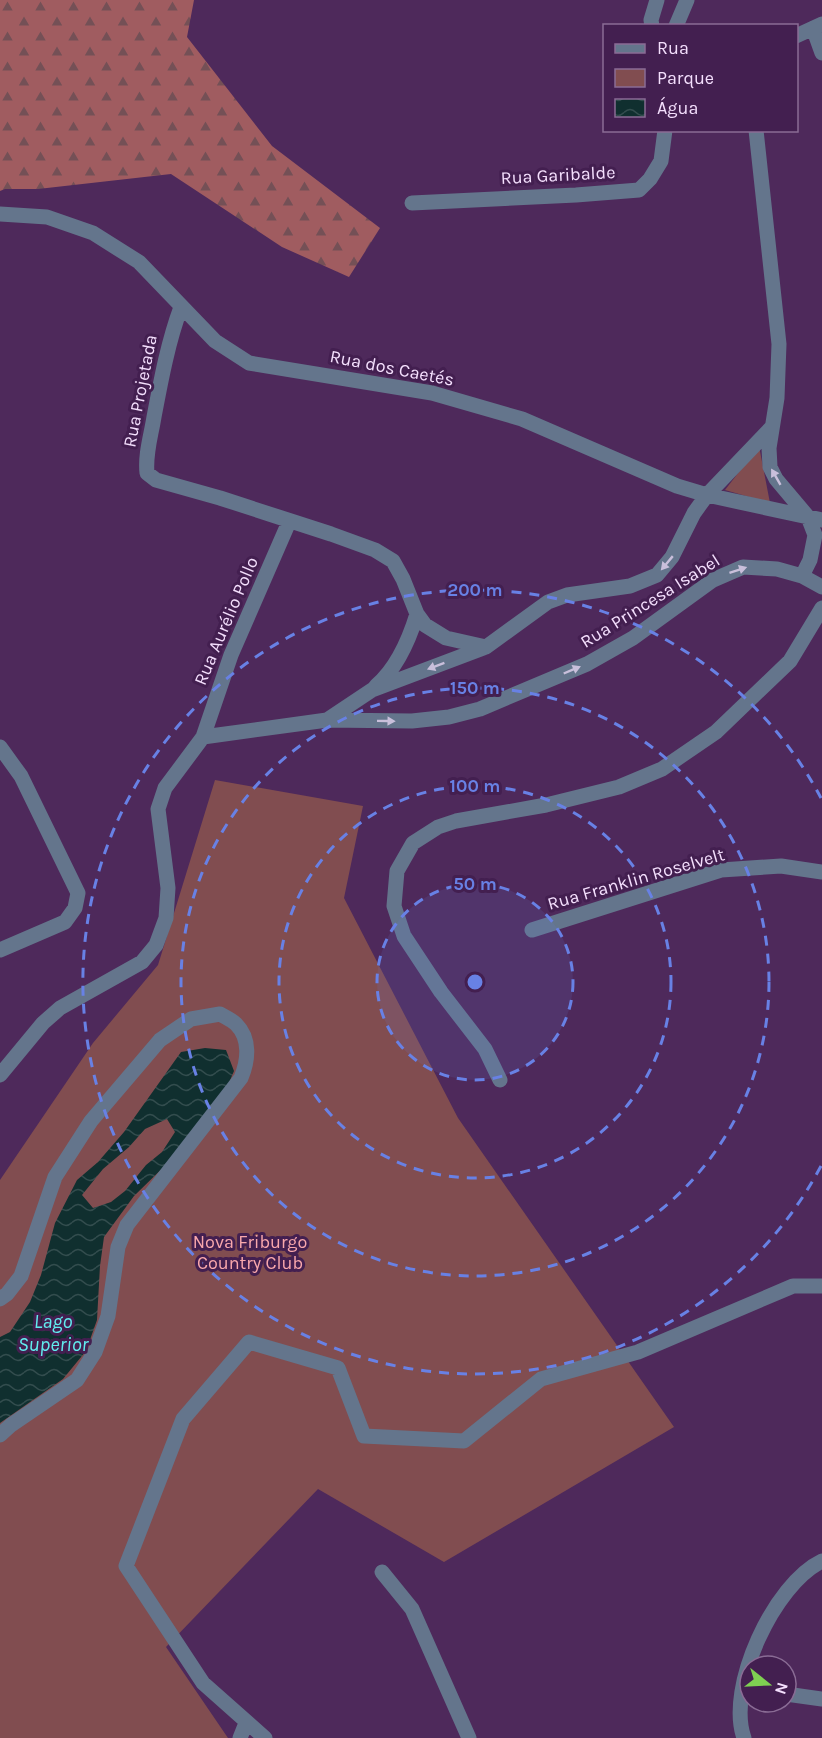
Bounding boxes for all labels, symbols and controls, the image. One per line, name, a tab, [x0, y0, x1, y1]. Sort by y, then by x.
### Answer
legend	[603, 24, 798, 132]
text: Rua	[657, 37, 689, 59]
text: Parque	[657, 67, 714, 89]
text: Água	[657, 96, 698, 119]
street label: Rua Garibalde	[500, 161, 616, 189]
street label: Rua Projetada	[118, 333, 162, 449]
street label: Rua dos Caetés	[328, 345, 456, 391]
one-way arrow	[770, 469, 781, 485]
street label: Rua Princesa Isabel	[576, 549, 724, 653]
street label: Rua Aurélio Pollo	[189, 553, 263, 689]
one-way arrow	[660, 555, 673, 571]
one-way arrow	[729, 565, 747, 574]
text: 200 m	[447, 579, 503, 601]
one-way arrow	[427, 661, 445, 671]
one-way arrow	[563, 665, 581, 675]
text: 150 m	[450, 677, 500, 699]
one-way arrow	[376, 716, 395, 726]
text: 100 m	[450, 775, 500, 797]
street label: Rua Franklin Roselvelt	[545, 843, 727, 915]
text: 50 m	[453, 873, 497, 895]
centre of rings	[465, 972, 485, 992]
park label: Nova Friburgo Country Club	[193, 1231, 307, 1274]
water label: Lago Superior	[18, 1310, 89, 1356]
north arrow	[738, 1654, 798, 1714]
text: N	[771, 1680, 793, 1697]

